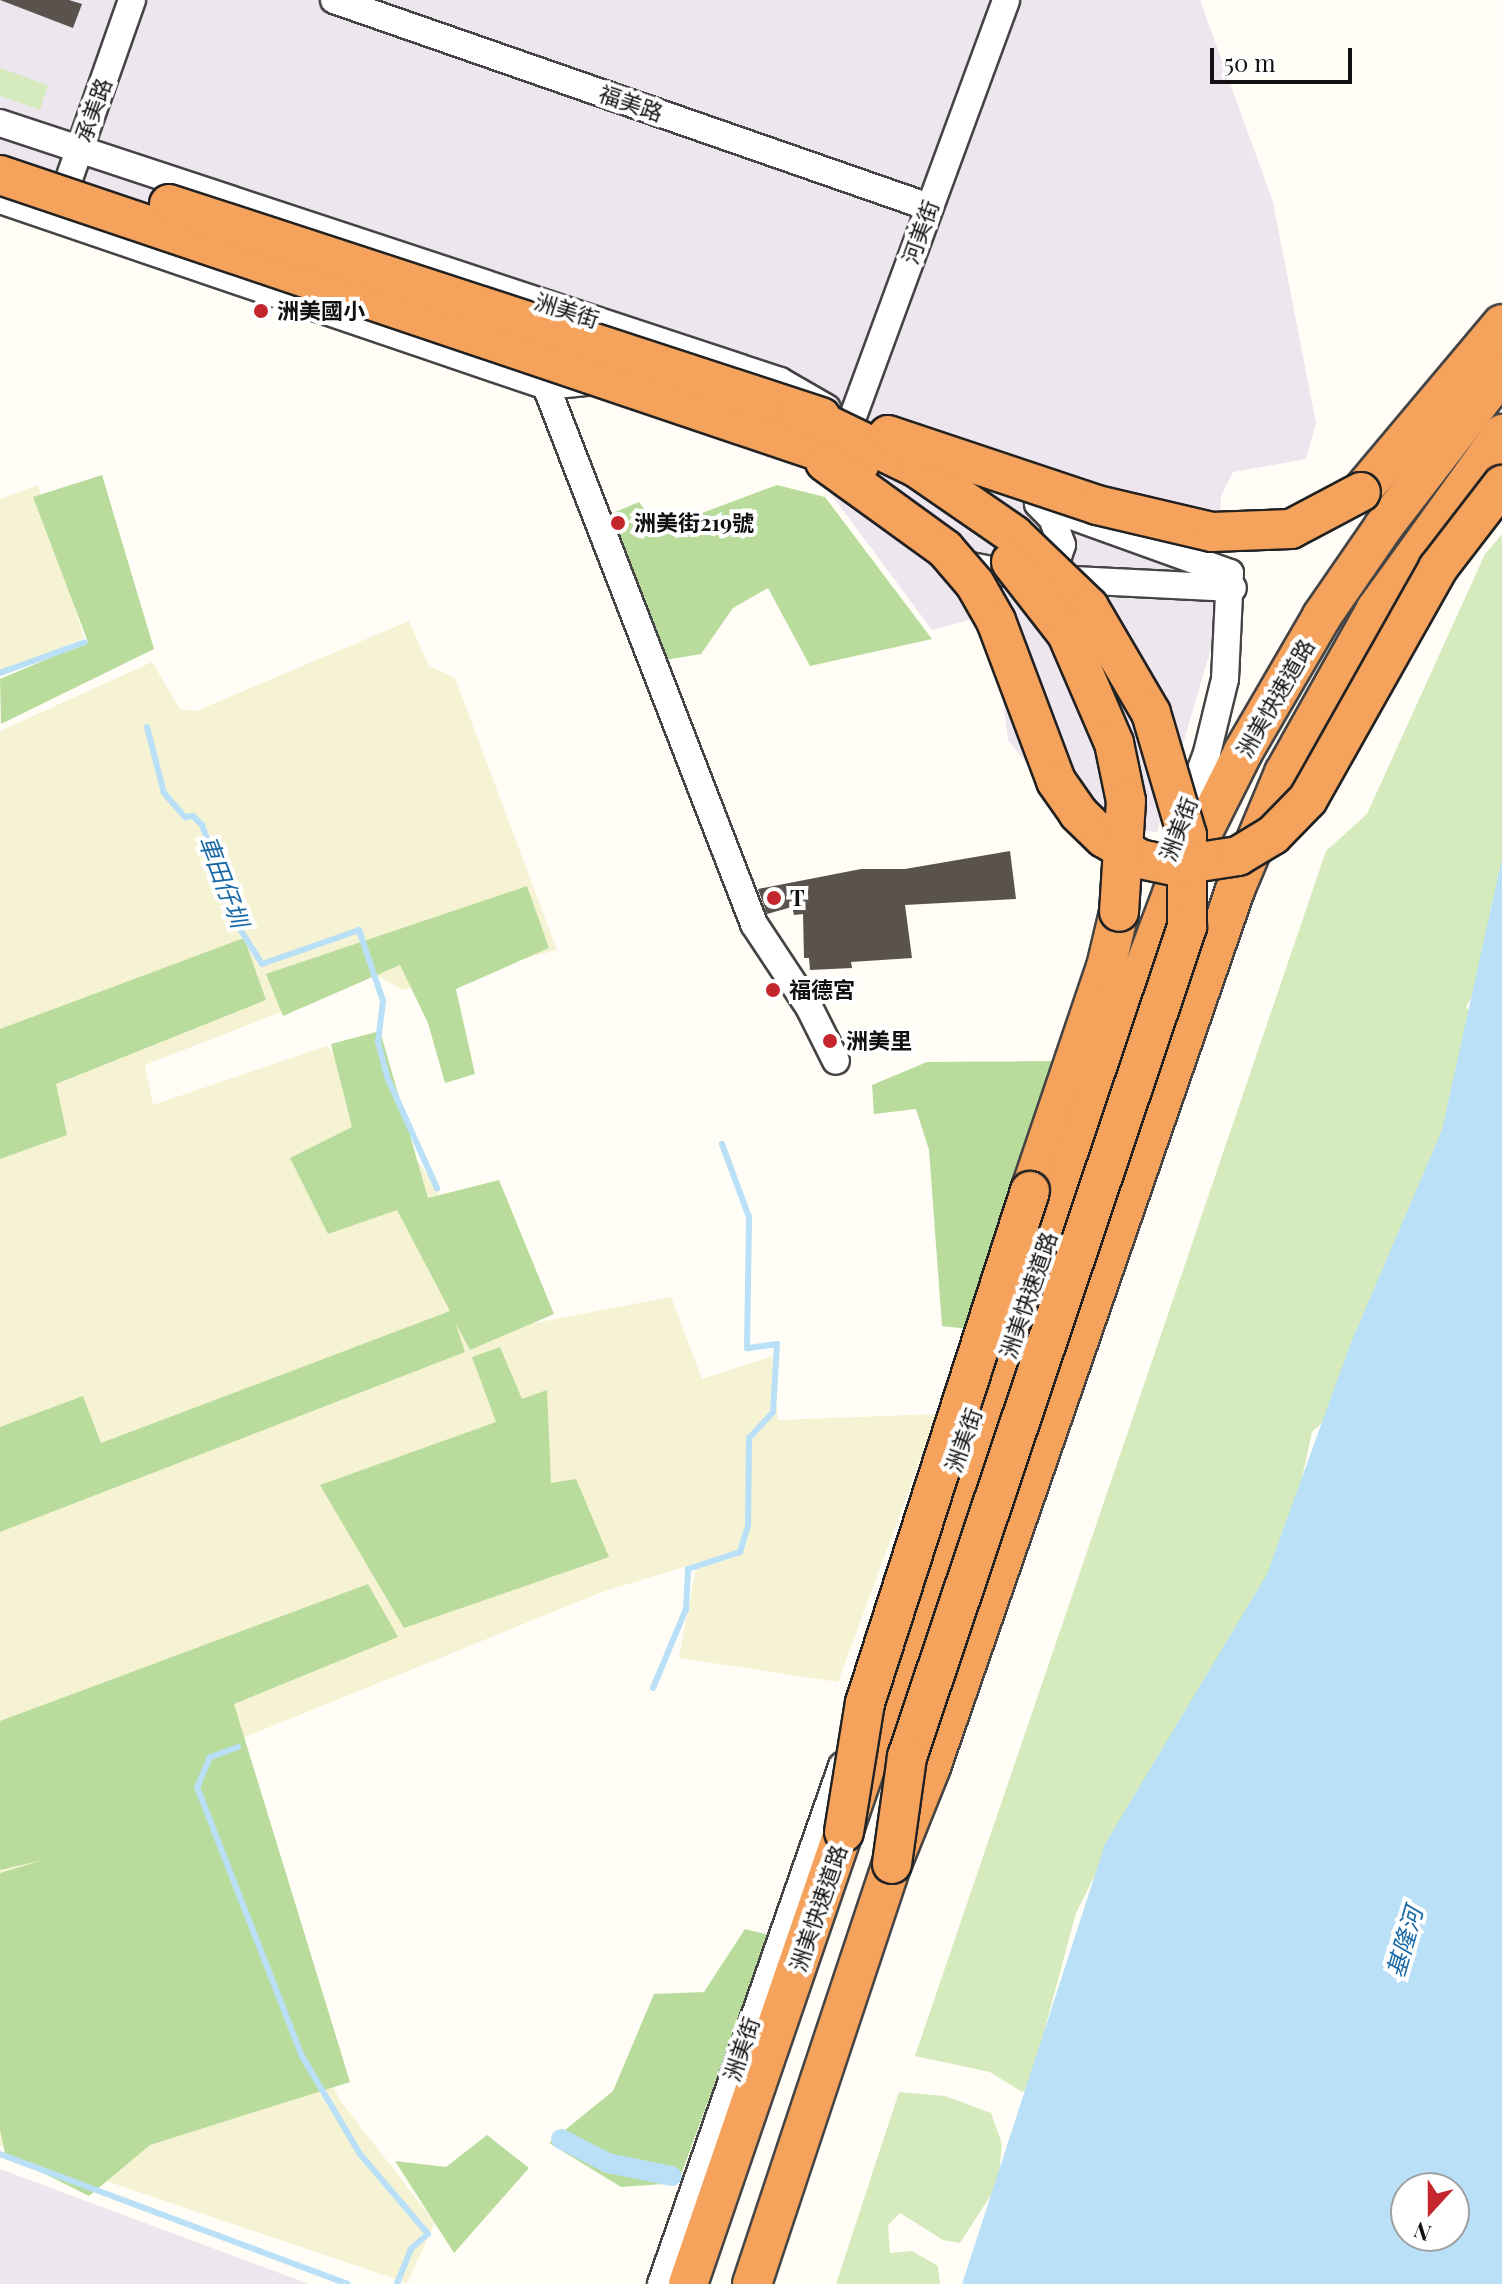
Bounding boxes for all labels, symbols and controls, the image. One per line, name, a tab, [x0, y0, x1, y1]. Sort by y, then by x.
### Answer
scale bar	[1214, 32, 1356, 82]
text: 50 m	[1224, 46, 1276, 78]
street label: 承美路	[69, 74, 117, 146]
street label: 福美路	[596, 80, 666, 126]
street label: 河美街	[896, 196, 944, 268]
street label: 洲美街	[532, 287, 602, 333]
place label: 洲美國小	[277, 298, 365, 324]
marker: 洲美國小	[252, 302, 270, 320]
place label: 洲美街219號	[634, 510, 754, 536]
marker: 洲美街219號	[609, 514, 627, 532]
street label: 洲美快速道路	[1231, 634, 1319, 762]
street label: 洲美街	[1154, 793, 1202, 865]
water label: 車田仔圳	[193, 831, 255, 931]
place label: T	[790, 885, 805, 911]
marker: T	[765, 889, 783, 907]
place label: 福德宮	[789, 977, 855, 1003]
marker: 福德宮	[764, 981, 782, 999]
place label: 洲美里	[846, 1028, 912, 1054]
marker: 洲美里	[821, 1032, 839, 1050]
street label: 洲美快速道路	[994, 1228, 1062, 1362]
street label: 洲美街	[939, 1404, 987, 1476]
street label: 洲美快速道路	[784, 1841, 852, 1975]
water label: 基隆河	[1380, 1903, 1428, 1981]
street label: 洲美街	[718, 2014, 764, 2084]
north arrow	[1390, 2172, 1470, 2252]
text: N	[1409, 2216, 1435, 2249]

